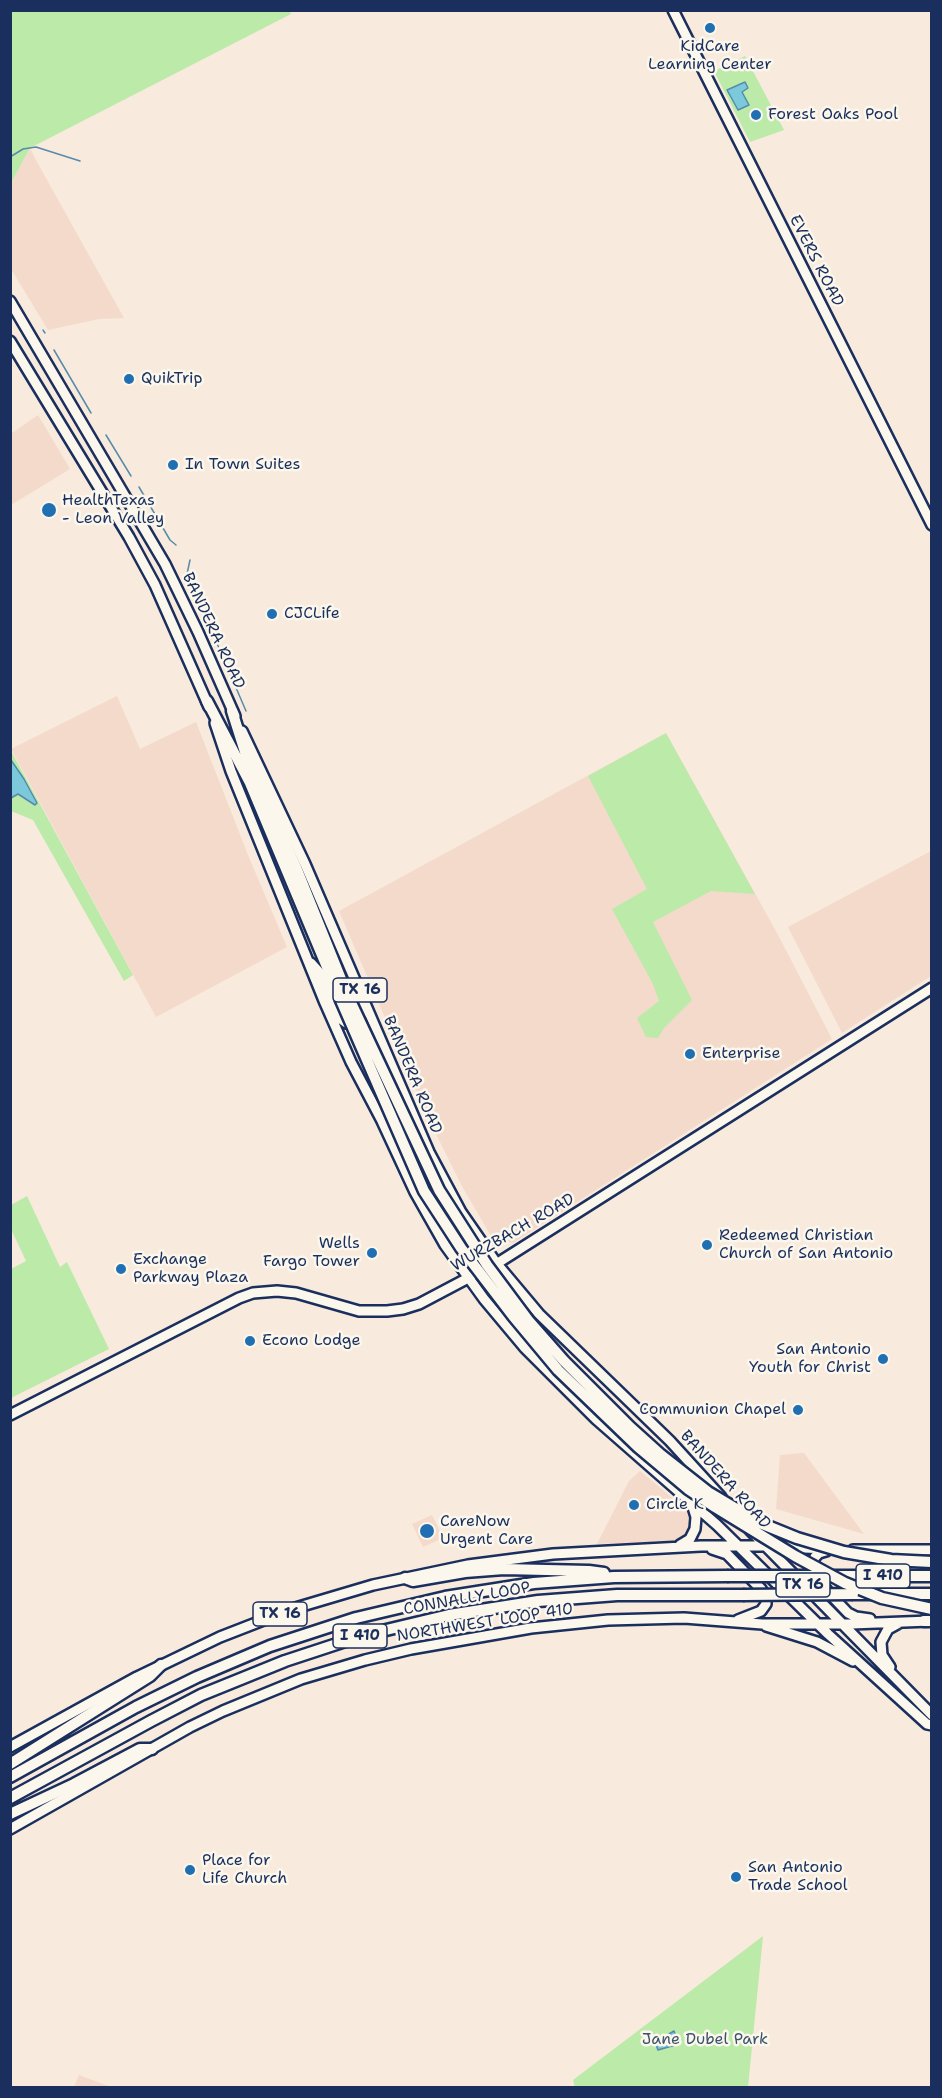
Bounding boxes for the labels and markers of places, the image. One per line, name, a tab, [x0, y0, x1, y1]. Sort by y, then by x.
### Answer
marker: KidCare Learning Center	[703, 21, 717, 35]
place label: KidCare Learning Center	[648, 37, 772, 75]
place label: Forest Oaks Pool	[768, 105, 898, 125]
marker: Forest Oaks Pool	[749, 108, 763, 122]
place label: QuikTrip	[141, 369, 202, 389]
marker: QuikTrip	[122, 372, 136, 386]
place label: In Town Suites	[185, 455, 301, 475]
marker: In Town Suites	[166, 458, 180, 472]
place label: HealthTexas - Leon Valley	[62, 491, 164, 529]
marker: HealthTexas - Leon Valley	[40, 501, 58, 519]
place label: CJCLife	[284, 604, 340, 624]
marker: CJCLife	[265, 607, 279, 621]
place label: Enterprise	[702, 1044, 781, 1064]
marker: Enterprise	[683, 1047, 697, 1061]
place label: Redeemed Christian Church of San Antonio	[719, 1226, 893, 1264]
place label: Wells Fargo Tower	[263, 1234, 360, 1272]
marker: Redeemed Christian Church of San Antonio	[700, 1238, 714, 1252]
marker: Wells Fargo Tower	[365, 1246, 379, 1260]
place label: Exchange Parkway Plaza	[133, 1250, 248, 1288]
marker: Exchange Parkway Plaza	[114, 1262, 128, 1276]
place label: Econo Lodge	[262, 1331, 361, 1351]
marker: Econo Lodge	[243, 1334, 257, 1348]
place label: San Antonio Youth for Christ	[749, 1340, 871, 1378]
marker: San Antonio Youth for Christ	[876, 1352, 890, 1366]
place label: Communion Chapel	[639, 1400, 786, 1420]
marker: Communion Chapel	[791, 1403, 805, 1417]
place label: Circle K	[646, 1495, 704, 1515]
marker: Circle K	[627, 1498, 641, 1512]
place label: CareNow Urgent Care	[440, 1512, 533, 1550]
marker: CareNow Urgent Care	[418, 1522, 436, 1540]
place label: Place for Life Church	[202, 1851, 287, 1889]
place label: San Antonio Trade School	[748, 1858, 848, 1896]
marker: Place for Life Church	[183, 1863, 197, 1877]
marker: San Antonio Trade School	[729, 1870, 743, 1884]

